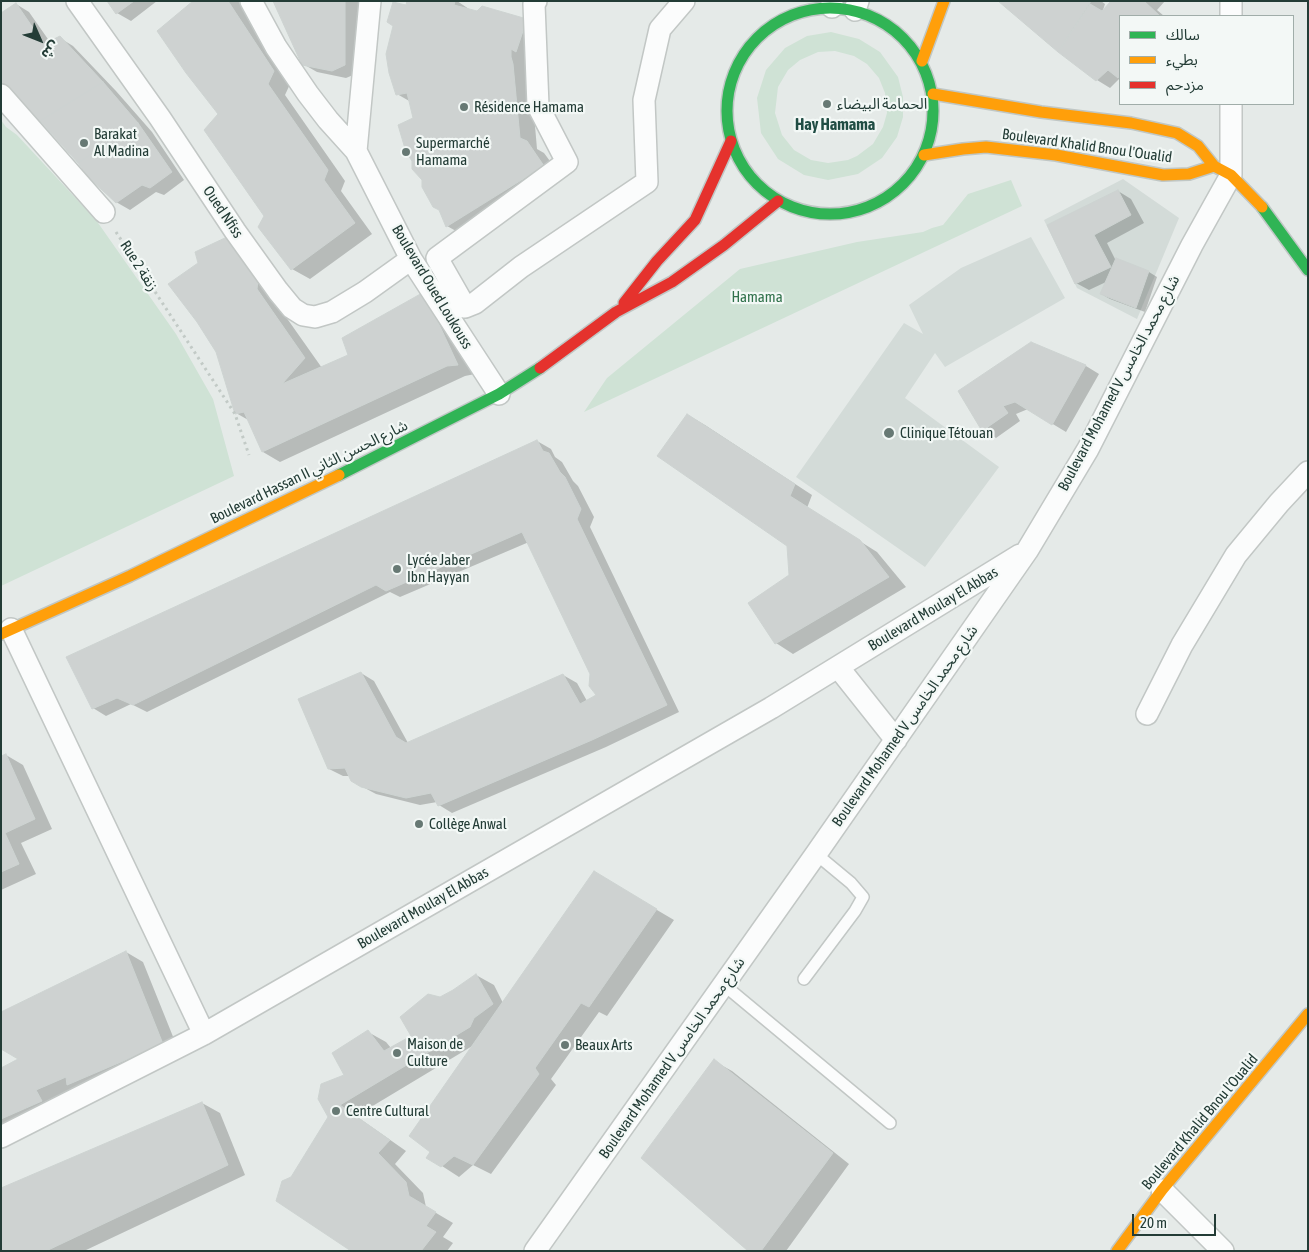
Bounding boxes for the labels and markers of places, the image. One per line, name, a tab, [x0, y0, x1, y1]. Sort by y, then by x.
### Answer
place label: الحمامة البيضاء	[837, 95, 927, 113]
place label: Résidence Hamama	[474, 98, 584, 116]
marker: الحمامة البيضاء	[821, 98, 833, 110]
marker: Résidence Hamama	[458, 101, 470, 113]
place label: Barakat Al Madina	[94, 125, 149, 160]
place label: Supermarché Hamama	[416, 134, 490, 169]
marker: Barakat Al Madina	[78, 137, 90, 149]
marker: Supermarché Hamama	[400, 146, 412, 158]
place label: Clinique Tétouan	[900, 424, 993, 442]
marker: Clinique Tétouan	[882, 426, 896, 440]
place label: Lycée Jaber Ibn Hayyan	[407, 551, 470, 586]
marker: Lycée Jaber Ibn Hayyan	[391, 563, 403, 575]
place label: Collège Anwal	[429, 815, 507, 833]
marker: Collège Anwal	[413, 818, 425, 830]
place label: Maison de Culture	[407, 1035, 463, 1070]
place label: Beaux Arts	[575, 1036, 632, 1054]
marker: Beaux Arts	[559, 1039, 571, 1051]
marker: Maison de Culture	[391, 1047, 403, 1059]
place label: Centre Cultural	[346, 1102, 429, 1120]
marker: Centre Cultural	[330, 1105, 342, 1117]

